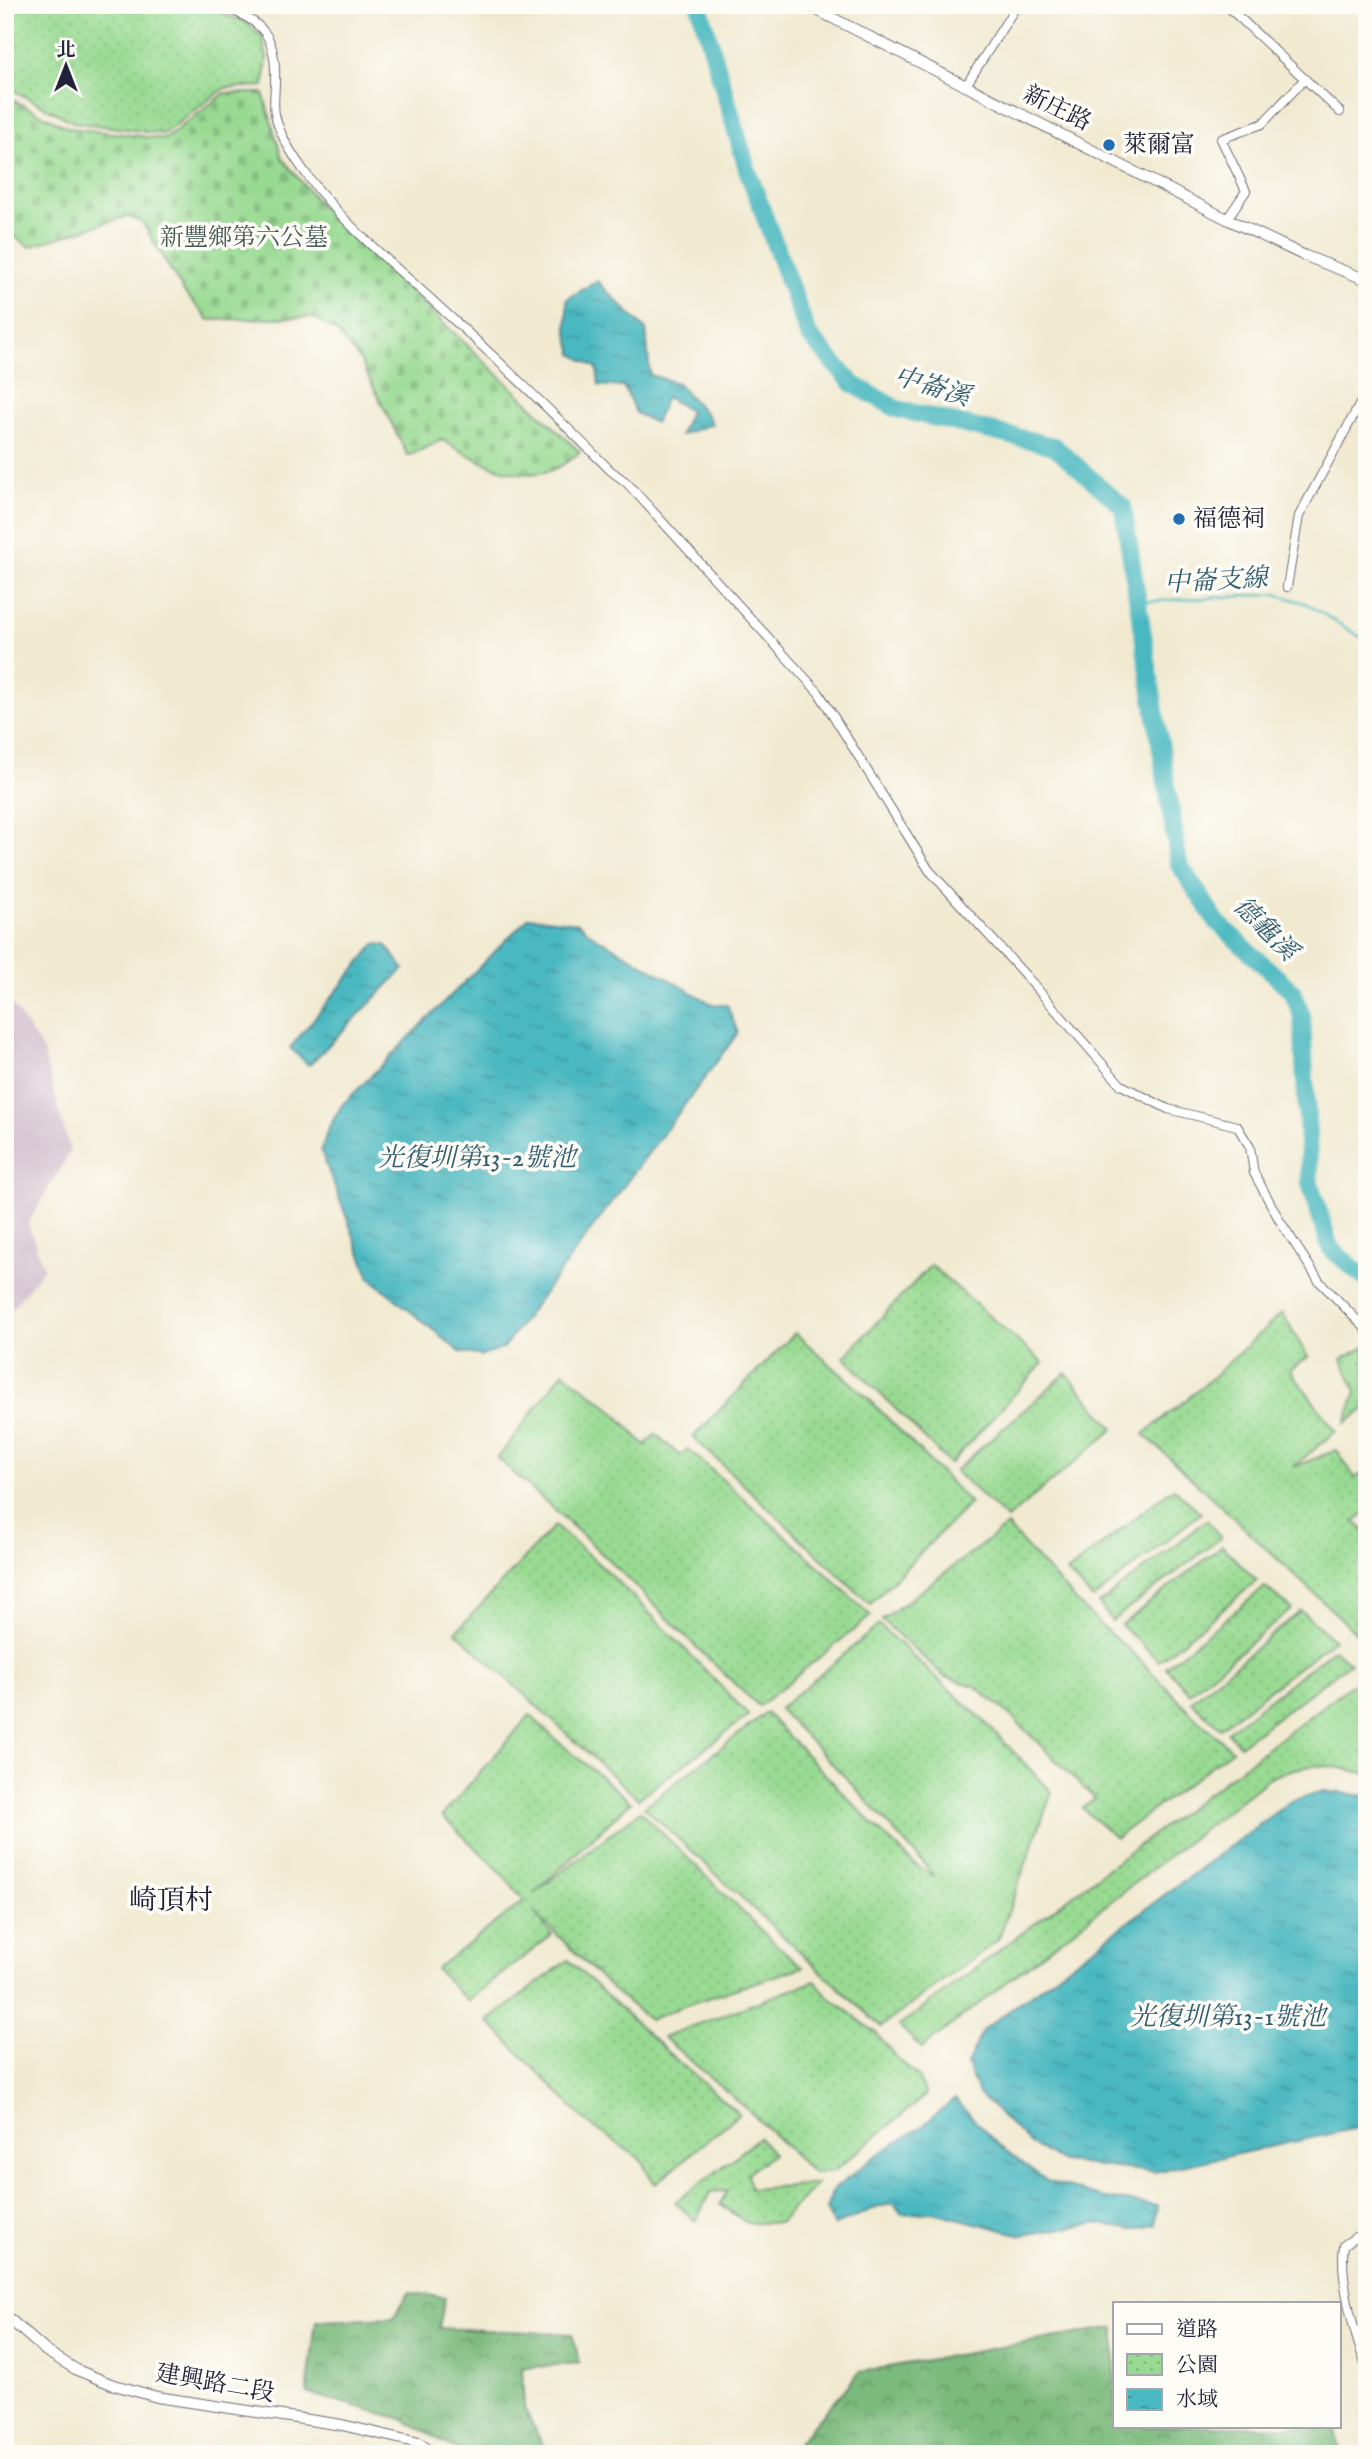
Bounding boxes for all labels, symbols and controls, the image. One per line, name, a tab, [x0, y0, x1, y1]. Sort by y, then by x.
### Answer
north arrow	[32, 32, 102, 102]
text: 北	[56, 39, 76, 63]
street label: 新庄路	[1018, 79, 1096, 139]
place label: 萊爾富	[1123, 130, 1195, 161]
marker: 萊爾富	[1101, 137, 1117, 153]
park label: 新豐鄉第六公墓	[160, 223, 328, 254]
water label: 中崙溪	[890, 360, 977, 415]
place label: 福德祠	[1193, 504, 1265, 535]
marker: 福德祠	[1171, 511, 1187, 527]
water label: 中崙支線	[1163, 562, 1272, 600]
water label: 德龜溪	[1226, 890, 1306, 970]
water label: 光復圳第13-2號池	[378, 1142, 579, 1175]
district label: 崎頂村	[129, 1884, 213, 1919]
water label: 光復圳第13-1號池	[1130, 2001, 1329, 2034]
legend	[1113, 2302, 1340, 2428]
text: 道路	[1176, 2317, 1218, 2344]
text: 公園	[1176, 2353, 1218, 2380]
street label: 建興路二段	[153, 2358, 277, 2410]
text: 水域	[1176, 2387, 1218, 2414]

